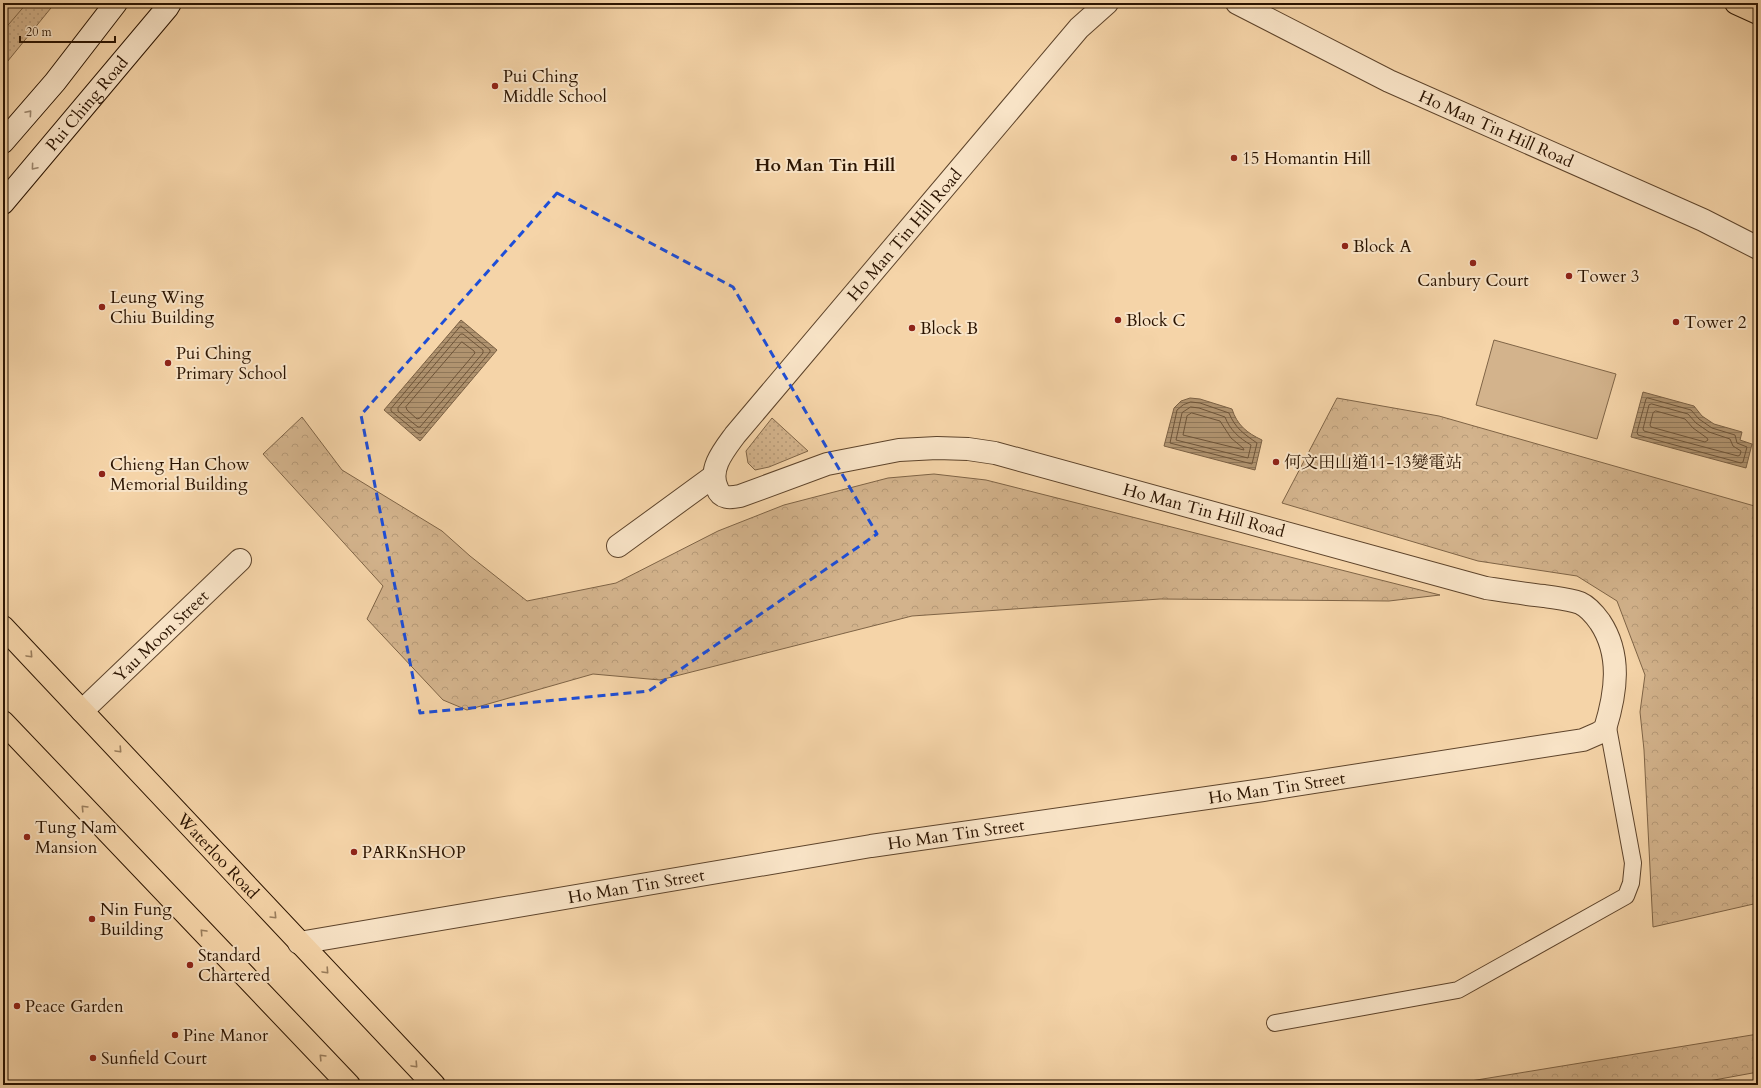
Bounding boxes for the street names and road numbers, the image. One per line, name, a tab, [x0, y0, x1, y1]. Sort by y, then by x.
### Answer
street label: Pui Ching Road	[41, 52, 134, 156]
street label: Ho Man Tin Hill Road	[1415, 85, 1577, 173]
street label: Ho Man Tin Hill Road	[842, 164, 967, 306]
street label: Ho Man Tin Hill Road	[1120, 478, 1287, 543]
street label: Yau Moon Street	[109, 585, 214, 687]
street label: Ho Man Tin Street	[1207, 766, 1347, 810]
street label: Waterloo Road	[171, 807, 264, 904]
street label: Ho Man Tin Street	[886, 813, 1027, 856]
street label: Ho Man Tin Street	[566, 863, 707, 909]

